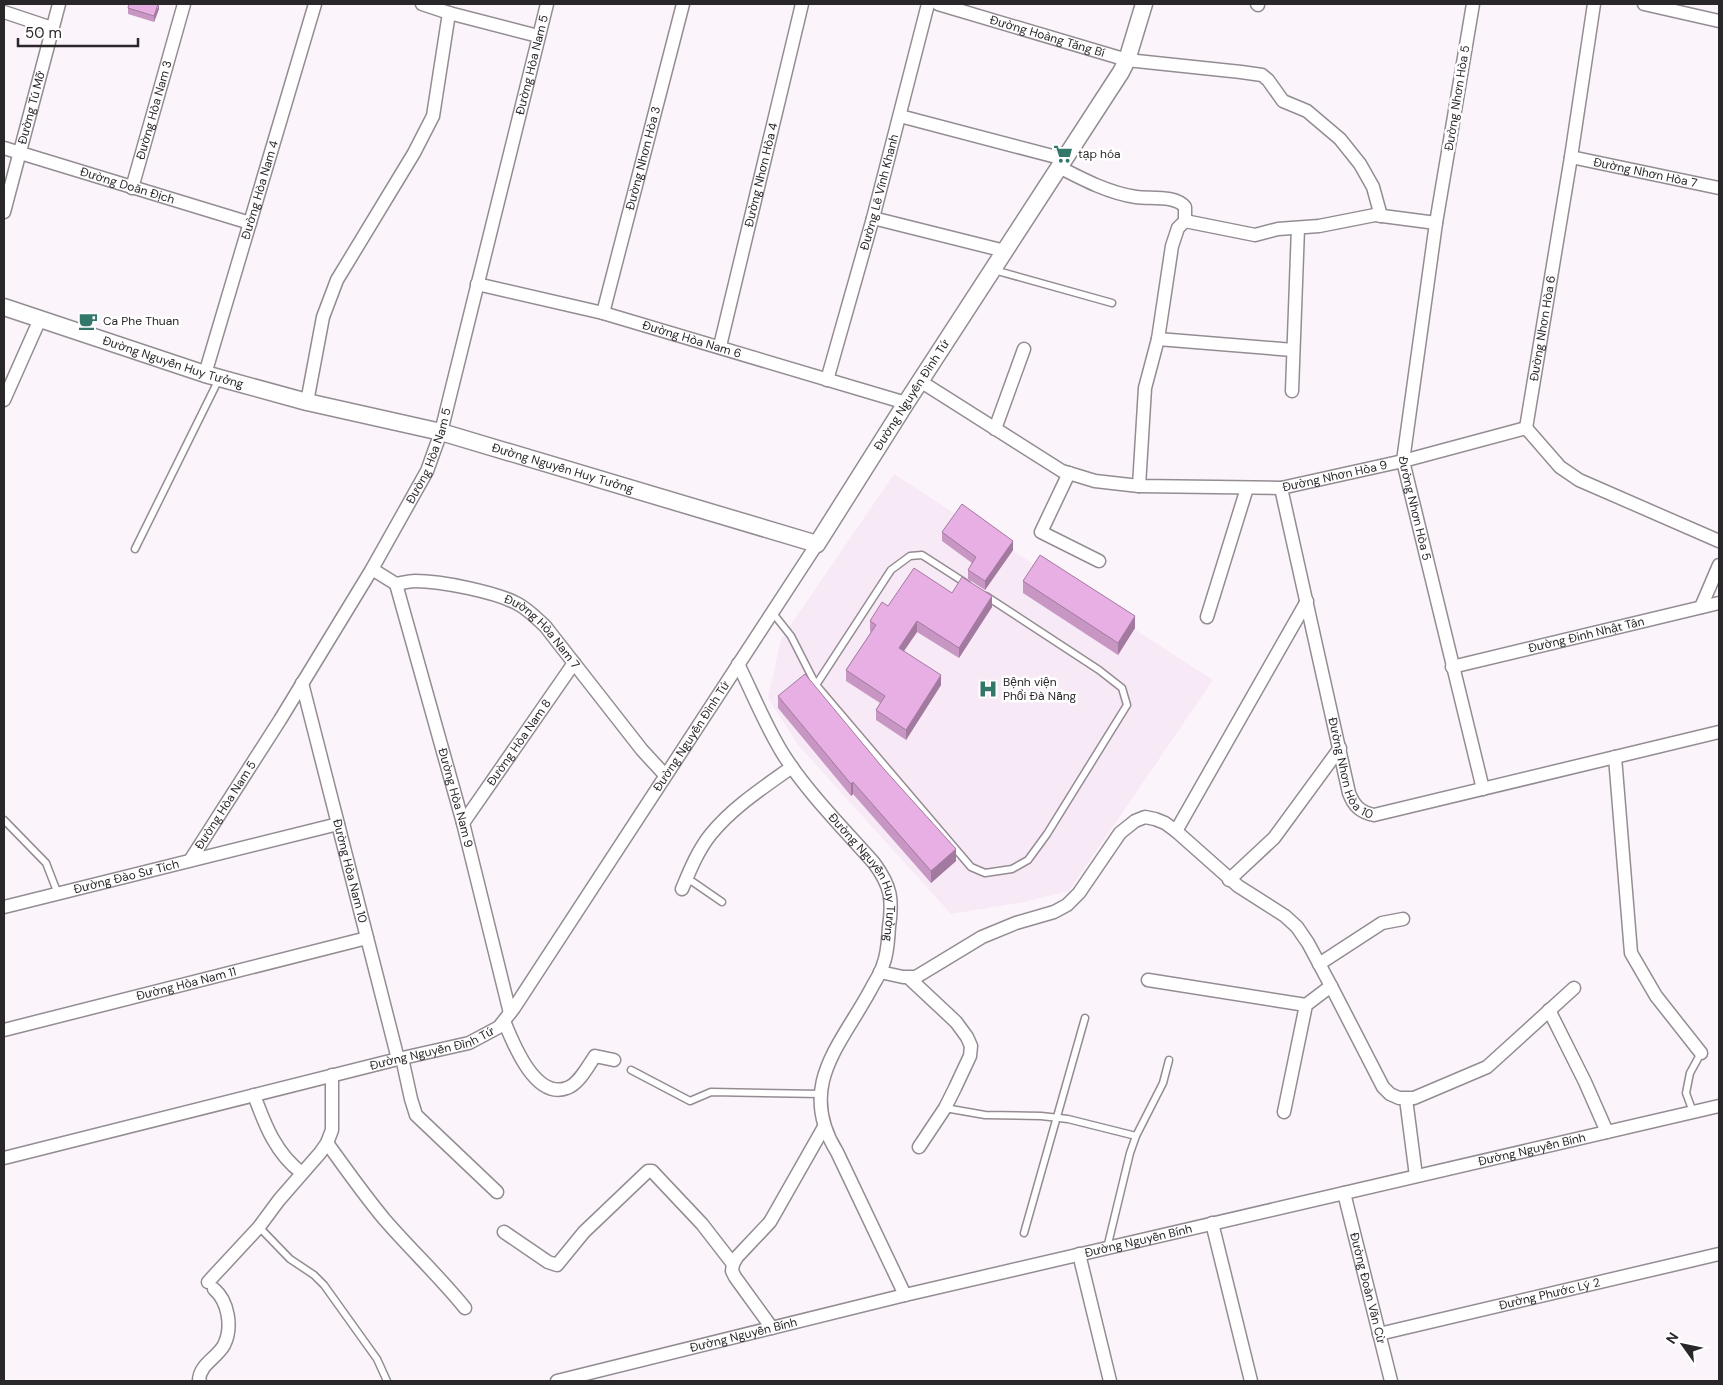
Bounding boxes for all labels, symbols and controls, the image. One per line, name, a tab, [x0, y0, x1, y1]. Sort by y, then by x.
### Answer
street label: Đường Hoàng Tăng Bí	[988, 12, 1107, 61]
street label: Đường Hòa Nam 5	[512, 13, 552, 116]
scale bar	[18, 15, 138, 47]
text: 50 m	[25, 23, 62, 43]
street label: Đường Nhơn Hòa 5	[1441, 44, 1473, 152]
street label: Đường Hòa Nam 3	[132, 59, 176, 161]
street label: Đường Tú Mỡ	[14, 69, 49, 146]
street label: Đường Nhơn Hòa 3	[622, 105, 664, 212]
street label: Đường Nhơn Hòa 4	[741, 121, 781, 229]
street label: Đường Lê Vĩnh Khanh	[856, 132, 902, 252]
street label: Đường Hòa Nam 4	[237, 139, 282, 241]
supermarket icon: tạp hóa	[1052, 143, 1074, 165]
place label: tạp hóa	[1078, 146, 1121, 162]
street label: Đường Nhơn Hòa 7	[1592, 154, 1699, 191]
street label: Đường Doãn Địch	[78, 164, 177, 208]
street label: Đường Nhơn Hòa 6	[1526, 274, 1559, 382]
cafe icon: Ca Phe Thuan	[77, 310, 99, 332]
place label: Ca Phe Thuan	[103, 313, 179, 329]
street label: Đường Hòa Nam 6	[640, 317, 743, 362]
street label: Đường Nguyễn Huy Tưởng	[100, 332, 246, 392]
street label: Đường Nguyễn Đình Tứ	[870, 336, 953, 453]
street label: Đường Hòa Nam 5	[402, 406, 455, 507]
street label: Đường Nguyễn Huy Tưởng	[490, 440, 636, 497]
street label: Đường Nhơn Hòa 5	[1395, 455, 1435, 562]
street label: Đường Nhơn Hòa 9	[1281, 457, 1389, 495]
street label: Đường Hòa Nam 7	[502, 591, 583, 672]
street label: Đường Đinh Nhật Tân	[1527, 613, 1646, 656]
place label: Bệnh viện Phổi Đà Nẵng	[1003, 674, 1077, 704]
street label: Đường Nguyễn Đình Tứ	[650, 678, 734, 795]
hospital icon: Bệnh viện Phổi Đà Nẵng	[977, 678, 999, 700]
street label: Đường Hòa Nam 8	[483, 696, 555, 789]
street label: Đường Nhơn Hòa 10	[1324, 716, 1375, 823]
street label: Đường Hòa Nam 9	[434, 746, 477, 849]
street label: Đường Hòa Nam 5	[191, 758, 260, 853]
street label: Đường Nguyễn Huy Tưởng	[825, 810, 899, 942]
street label: Đường Hòa Nam 10	[329, 817, 371, 925]
street label: Đường Đào Sư Tích	[72, 856, 181, 897]
street label: Đường Hòa Nam 11	[135, 963, 238, 1004]
street label: Đường Nguyễn Đình Tứ	[368, 1023, 497, 1074]
street label: Đường Nguyễn Bính	[1477, 1129, 1587, 1170]
street label: Đường Nguyễn Bính	[1083, 1221, 1194, 1261]
street label: Đường Đoàn Văn Cừ	[1346, 1231, 1389, 1345]
street label: Đường Phước Lý 2	[1497, 1274, 1602, 1314]
street label: Đường Nguyễn Bính	[688, 1314, 799, 1356]
north arrow	[1658, 1320, 1708, 1370]
text: N	[1662, 1329, 1682, 1347]

